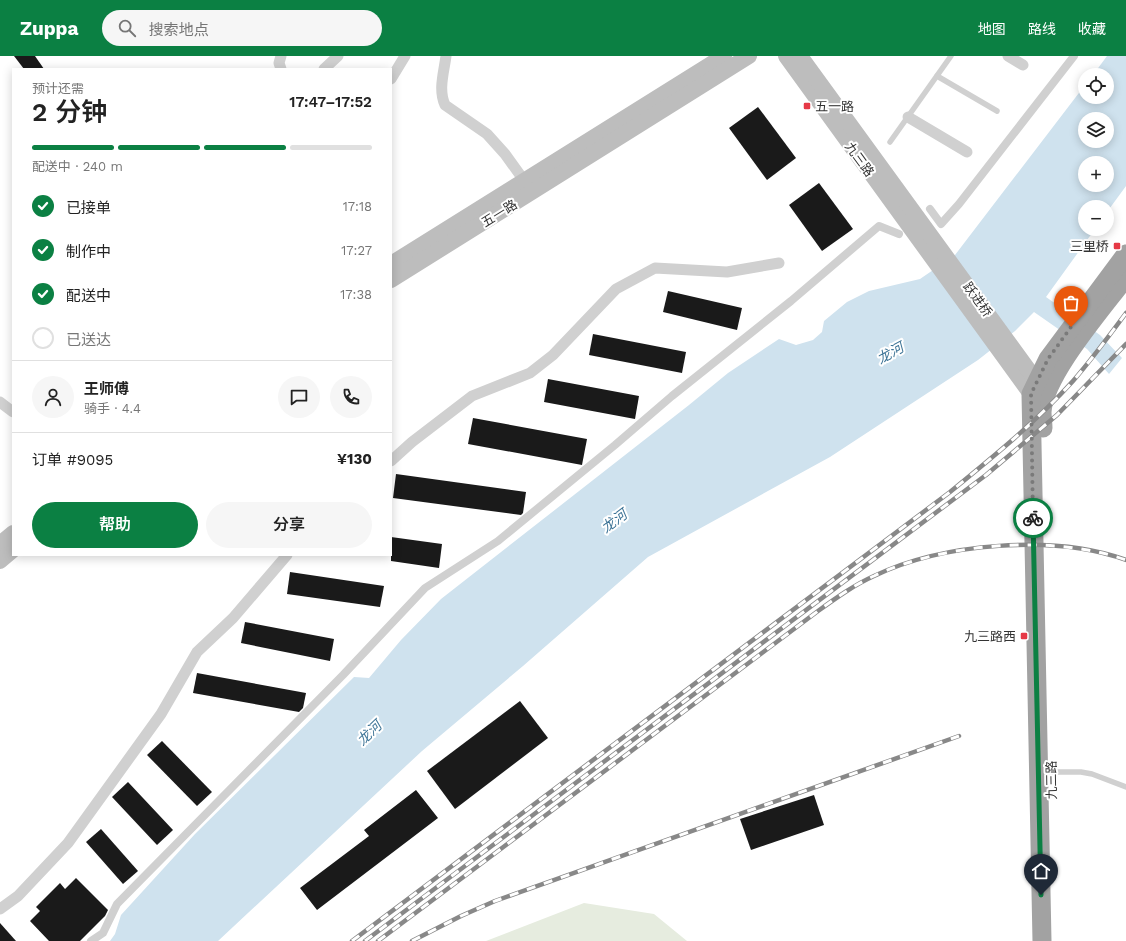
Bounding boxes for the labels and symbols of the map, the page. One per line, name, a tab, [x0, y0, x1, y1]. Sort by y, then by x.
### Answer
place label: 五一路	[815, 99, 854, 114]
marker: 五一路	[802, 101, 812, 111]
street label: 九三路	[842, 139, 877, 179]
street label: 五一路	[479, 197, 520, 230]
place label: 三里桥	[1070, 239, 1109, 254]
marker: 三里桥	[1112, 241, 1122, 251]
street label: 跃进桥	[960, 279, 995, 319]
pin	[1054, 286, 1088, 327]
water label: 龙河	[874, 338, 909, 367]
courier	[1013, 498, 1053, 538]
water label: 龙河	[598, 504, 632, 536]
place label: 九三路西	[964, 629, 1016, 644]
marker: 九三路西	[1019, 631, 1029, 641]
water label: 龙河	[353, 715, 387, 748]
street label: 九三路	[1044, 760, 1059, 800]
pin	[1024, 854, 1058, 895]

